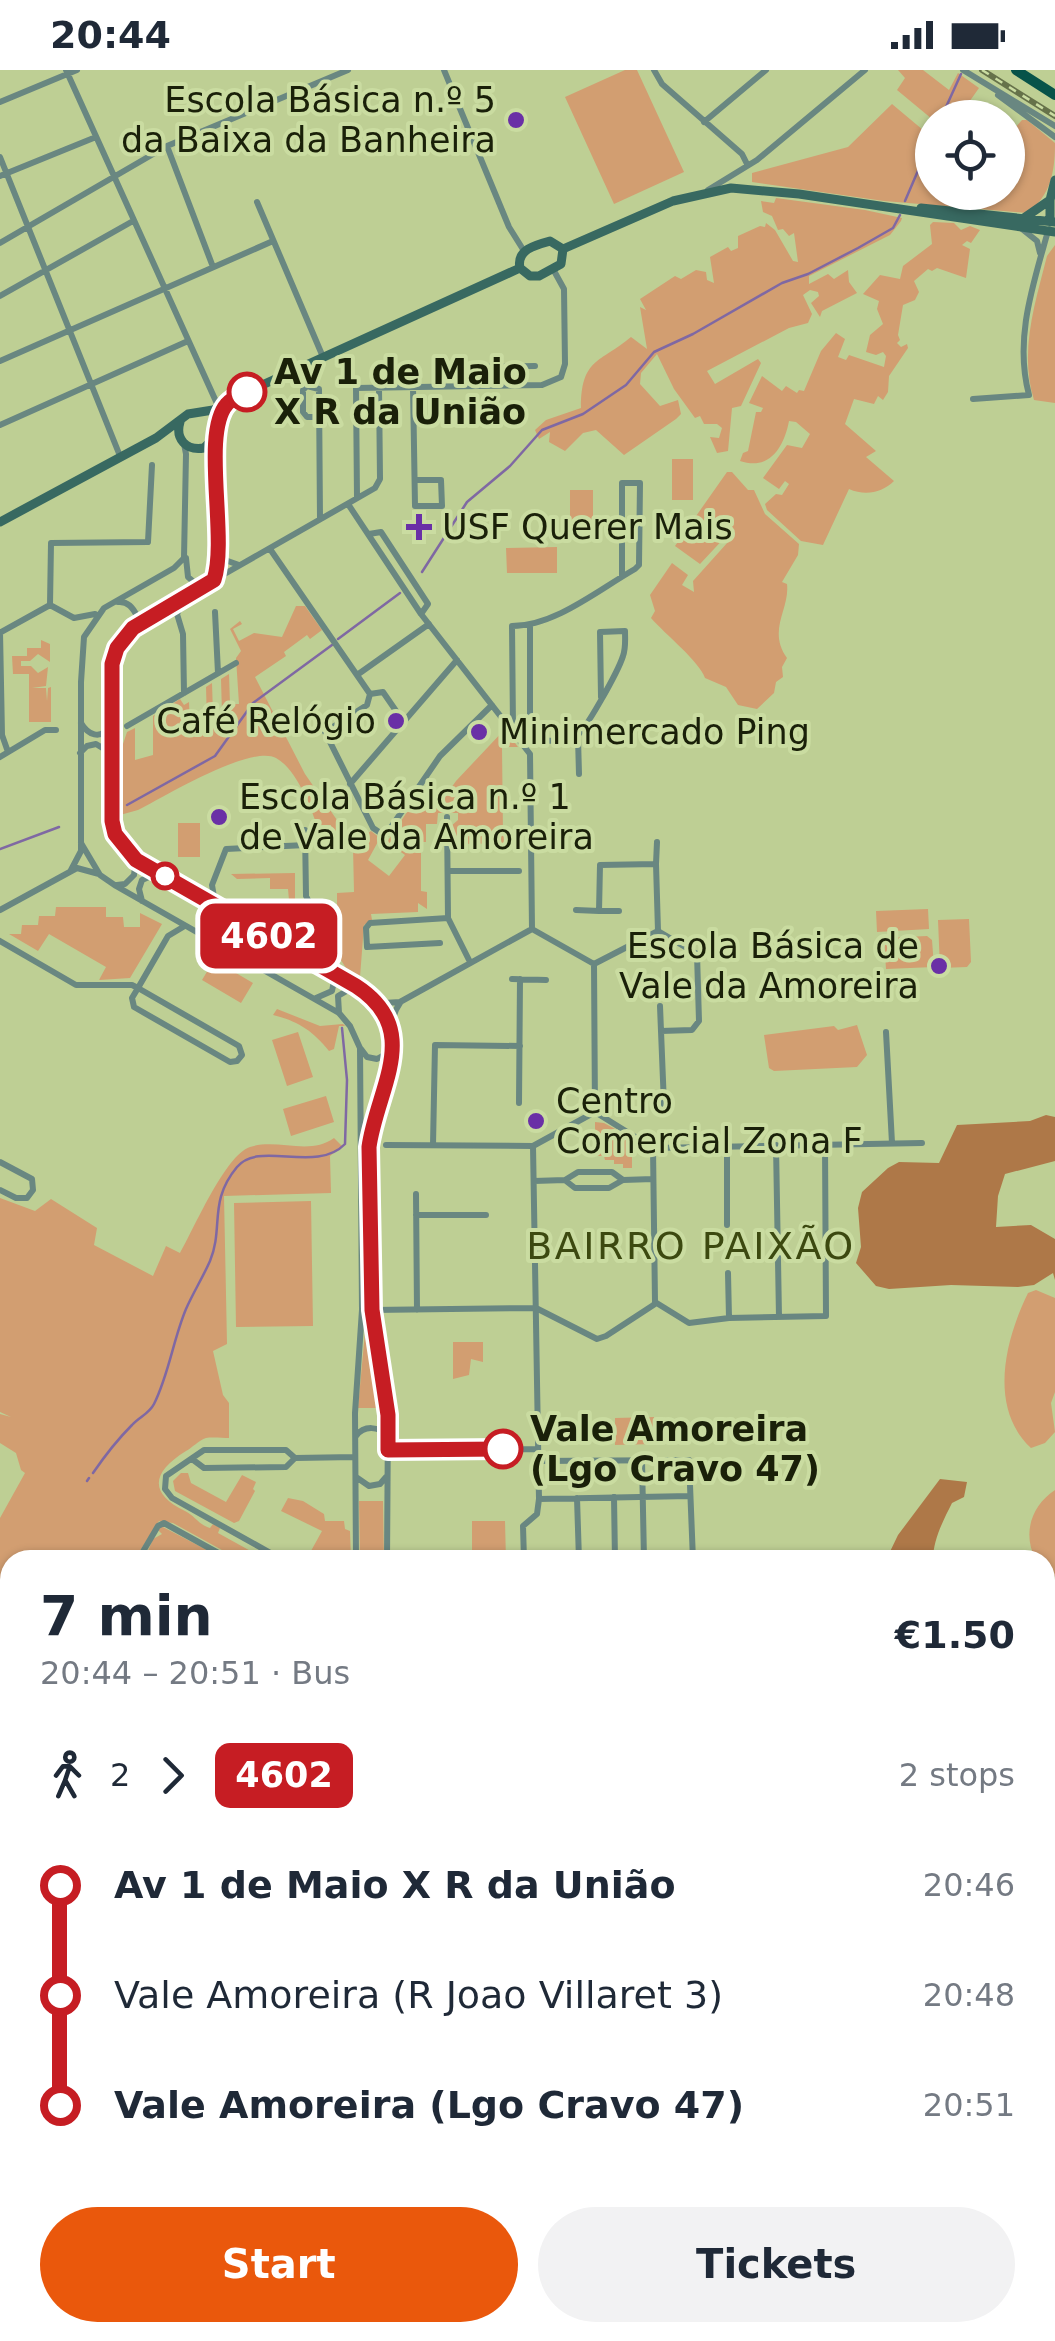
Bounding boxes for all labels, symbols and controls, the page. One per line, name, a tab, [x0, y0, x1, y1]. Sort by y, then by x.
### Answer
text: 20:44	[50, 13, 171, 57]
place label: Escola Básica n.º 5 da Baixa da Banheira	[121, 80, 496, 160]
map controls	[915, 100, 1025, 210]
button: locate	[915, 100, 1025, 210]
marker: Escola Básica n.º 5 da Baixa da Banheira	[505, 109, 527, 131]
place label: Av 1 de Maio X R da União	[274, 352, 527, 432]
marker: Av 1 de Maio X R da União	[228, 373, 266, 411]
place label: USF Querer Mais	[442, 507, 733, 547]
marker: USF Querer Mais	[406, 514, 432, 540]
place label: Café Relógio	[156, 701, 376, 741]
marker: Café Relógio	[385, 710, 407, 732]
place label: Minimercado Ping	[499, 712, 810, 752]
marker: Minimercado Ping	[468, 721, 490, 743]
place label: Escola Básica n.º 1 de Vale da Amoreira	[239, 777, 594, 857]
marker: Escola Básica n.º 1 de Vale da Amoreira	[208, 806, 230, 828]
unlabelled marker	[152, 863, 178, 889]
line badge: 4602	[199, 904, 339, 968]
text: 4602	[220, 916, 318, 956]
place label: Escola Básica de Vale da Amoreira	[619, 926, 919, 1006]
marker: Escola Básica de Vale da Amoreira	[928, 955, 950, 977]
place label: Centro Comercial Zona F	[556, 1081, 863, 1161]
marker: Centro Comercial Zona F	[525, 1110, 547, 1132]
district label: BAIRRO PAIXÃO	[526, 1224, 856, 1268]
place label: Vale Amoreira (Lgo Cravo 47)	[530, 1409, 820, 1489]
marker: Vale Amoreira (Lgo Cravo 47)	[484, 1430, 522, 1468]
text: 7 min	[40, 1584, 213, 1648]
text: €1.50	[895, 1613, 1015, 1657]
text: 20:44 – 20:51 · Bus	[40, 1654, 350, 1692]
icon: walk	[40, 1748, 95, 1803]
icon: forward	[145, 1748, 200, 1803]
text: 4602	[235, 1755, 333, 1795]
text: 2	[110, 1756, 130, 1794]
text: 2 stops	[899, 1756, 1015, 1794]
text: Av 1 de Maio X R da União	[114, 1863, 676, 1907]
text: 20:46	[923, 1866, 1015, 1904]
text: Vale Amoreira (R Joao Villaret 3)	[114, 1973, 723, 2017]
text: 20:48	[923, 1976, 1015, 2014]
text: Vale Amoreira (Lgo Cravo 47)	[114, 2083, 744, 2127]
text: 20:51	[923, 2086, 1015, 2124]
button: Start	[40, 2207, 518, 2322]
button: Tickets	[538, 2207, 1015, 2322]

